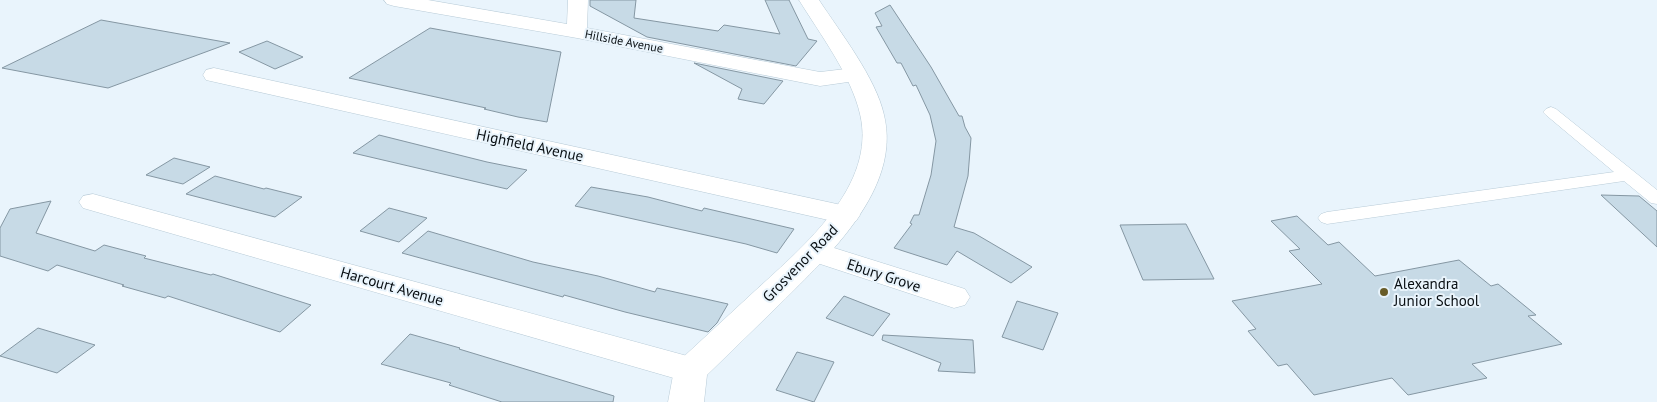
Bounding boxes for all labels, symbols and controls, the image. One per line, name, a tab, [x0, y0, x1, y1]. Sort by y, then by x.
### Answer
street label: Hillside Avenue	[584, 26, 664, 56]
street label: Highfield Avenue	[475, 124, 585, 166]
street label: Grosvenor Road	[758, 220, 842, 306]
street label: Ebury Grove	[845, 254, 923, 296]
street label: Harcourt Avenue	[338, 262, 446, 310]
place label: Alexandra Junior School	[1393, 274, 1480, 310]
marker: Alexandra Junior School	[1378, 286, 1390, 298]

